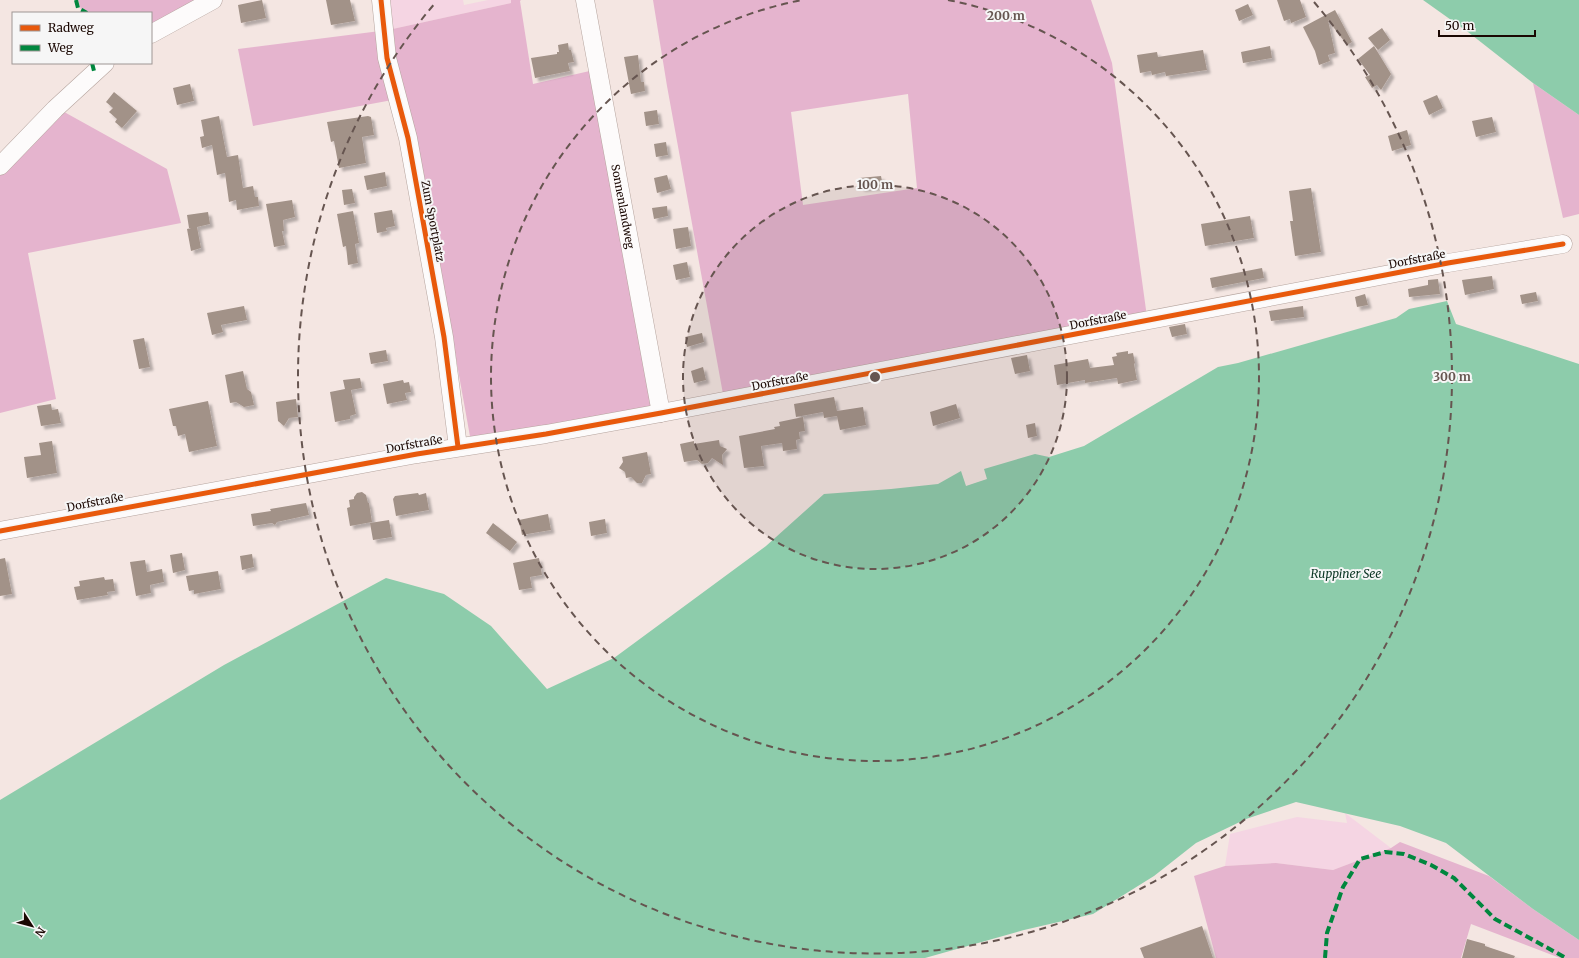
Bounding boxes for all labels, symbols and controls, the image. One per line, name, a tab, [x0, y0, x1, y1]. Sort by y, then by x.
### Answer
text: 200 m	[987, 8, 1025, 23]
legend	[12, 12, 152, 64]
scale bar	[1439, 12, 1535, 38]
text: 50 m	[1445, 18, 1474, 33]
text: Radweg	[48, 20, 94, 35]
text: Weg	[47, 40, 74, 55]
street label: Sonnenlandweg	[608, 163, 638, 250]
text: 100 m	[857, 177, 893, 192]
street label: Zum Sportplatz	[418, 179, 448, 263]
street label: Dorfstraße	[1387, 247, 1447, 271]
street label: Dorfstraße	[1068, 308, 1128, 332]
street label: Dorfstraße	[750, 369, 810, 393]
text: 300 m	[1433, 369, 1471, 384]
centre of rings	[868, 370, 882, 384]
street label: Dorfstraße	[384, 432, 444, 456]
street label: Dorfstraße	[65, 490, 125, 514]
water label: Ruppiner See	[1311, 566, 1381, 581]
north arrow	[12, 906, 52, 946]
text: N	[32, 924, 48, 940]

